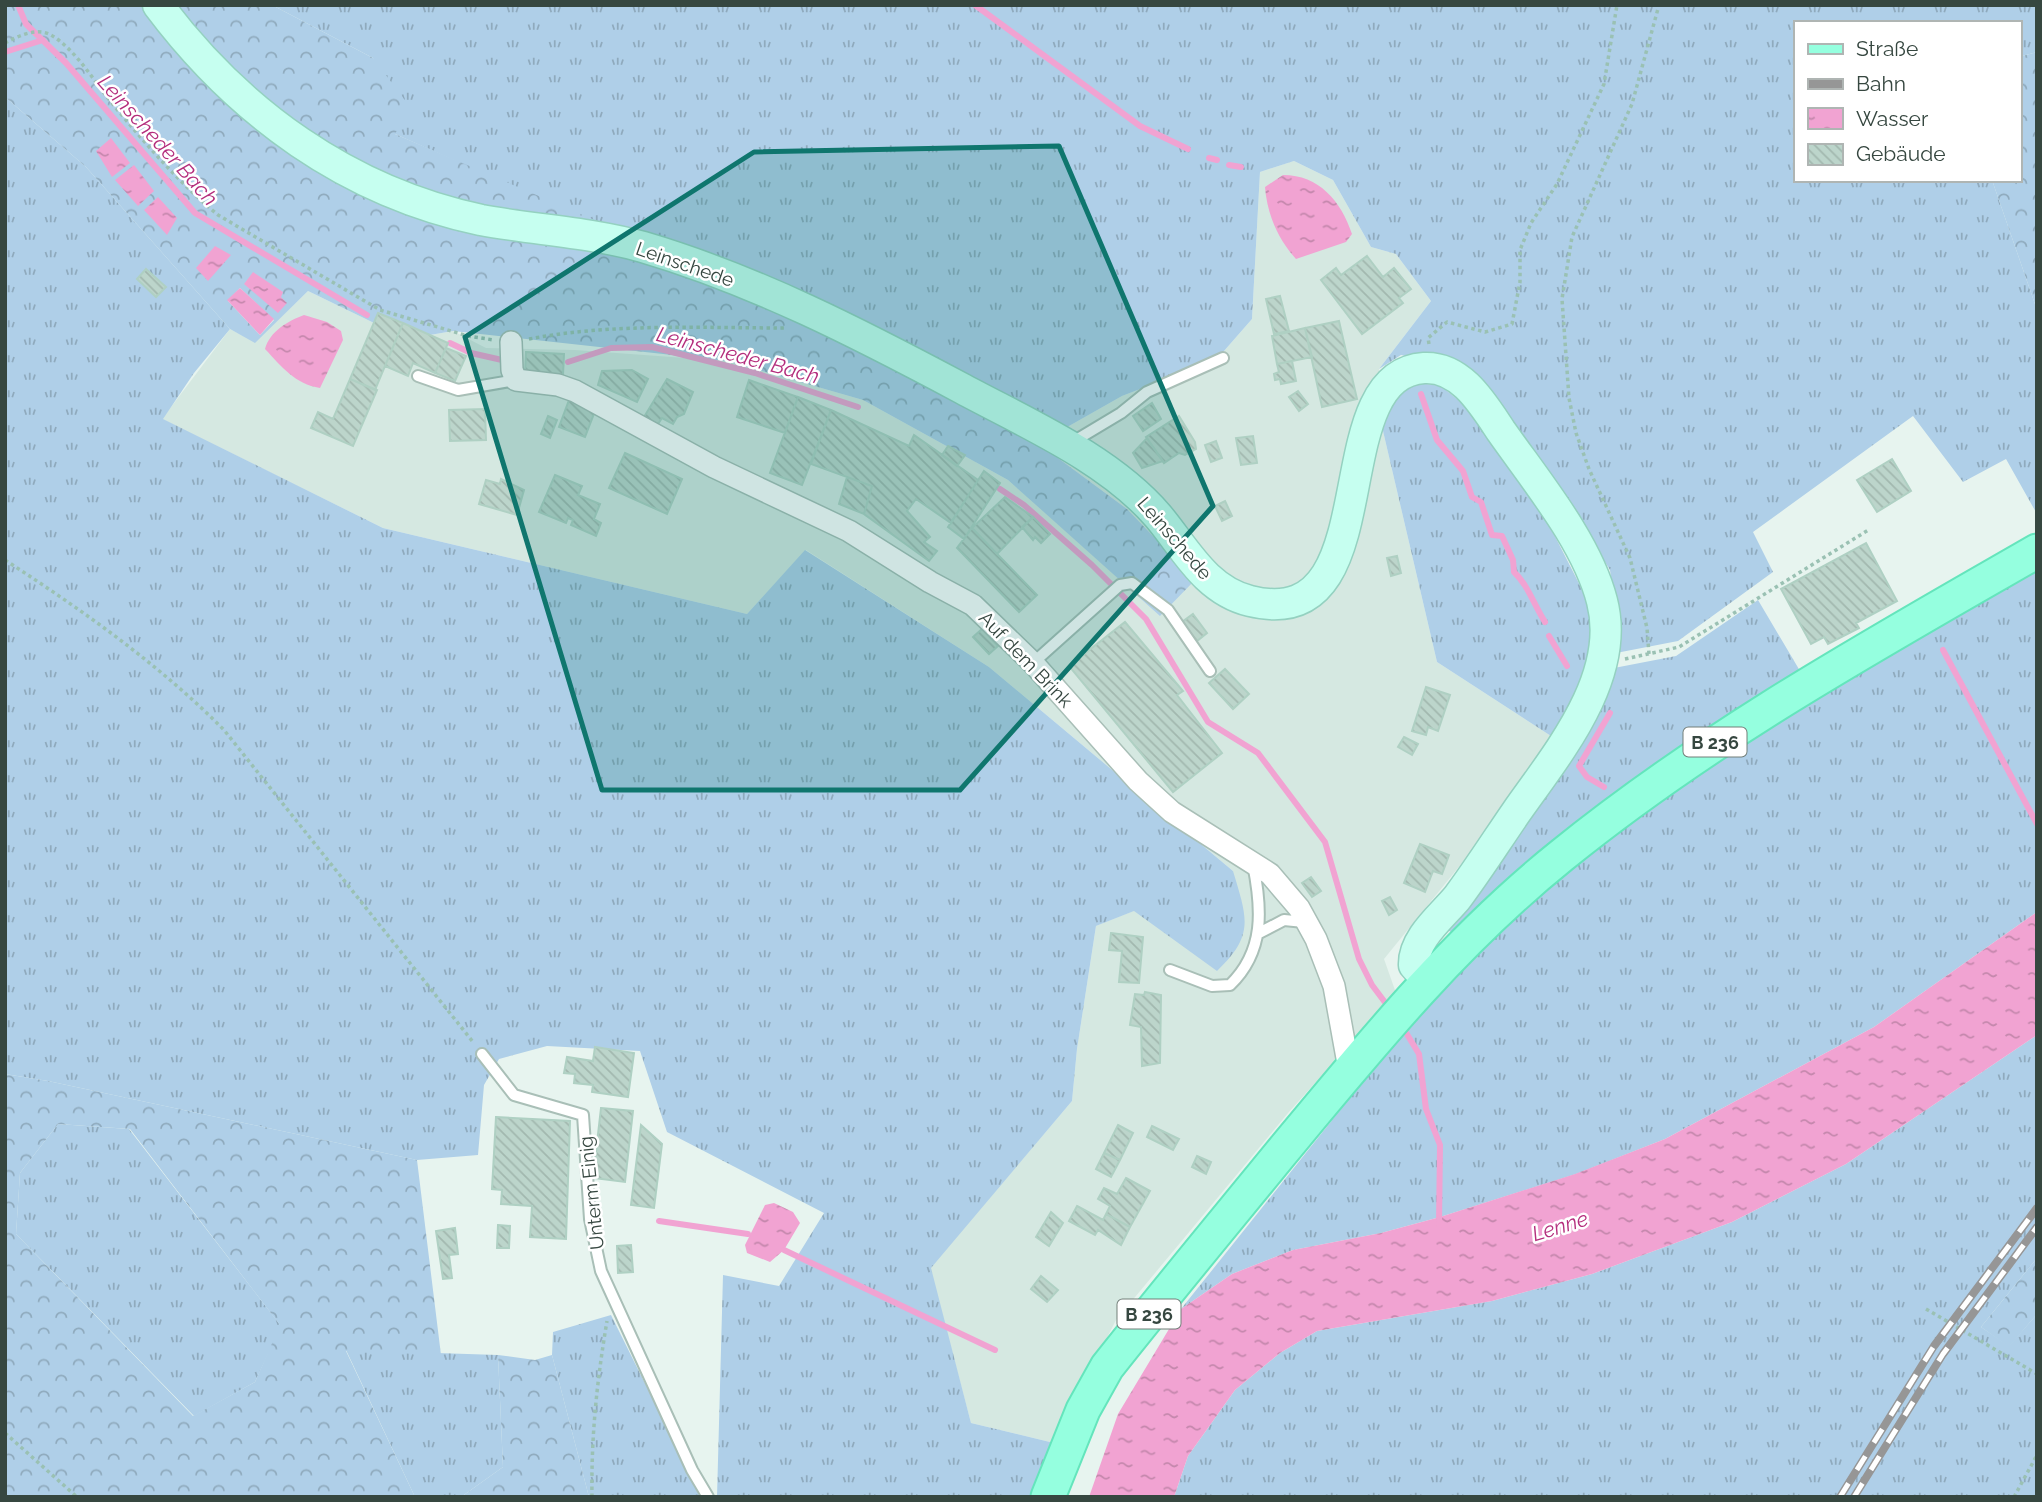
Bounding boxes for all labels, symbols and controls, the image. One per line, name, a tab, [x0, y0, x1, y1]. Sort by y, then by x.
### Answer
legend	[1794, 21, 2021, 182]
text: Straße	[1856, 36, 1918, 61]
water label: Leinscheder Bach	[93, 70, 223, 210]
text: Bahn	[1856, 71, 1906, 96]
text: Wasser	[1856, 106, 1929, 131]
text: Gebäude	[1856, 141, 1946, 166]
street label: Leinschede	[633, 237, 737, 291]
water label: Leinscheder Bach	[654, 321, 822, 389]
street label: Leinschede	[1133, 492, 1217, 584]
street label: Auf dem Brink	[975, 607, 1077, 711]
road number: B 236	[1684, 728, 1746, 756]
street label: Unterm Einig	[574, 1135, 608, 1251]
water label: Lenne	[1529, 1206, 1591, 1246]
road number: B 236	[1118, 1300, 1180, 1329]

